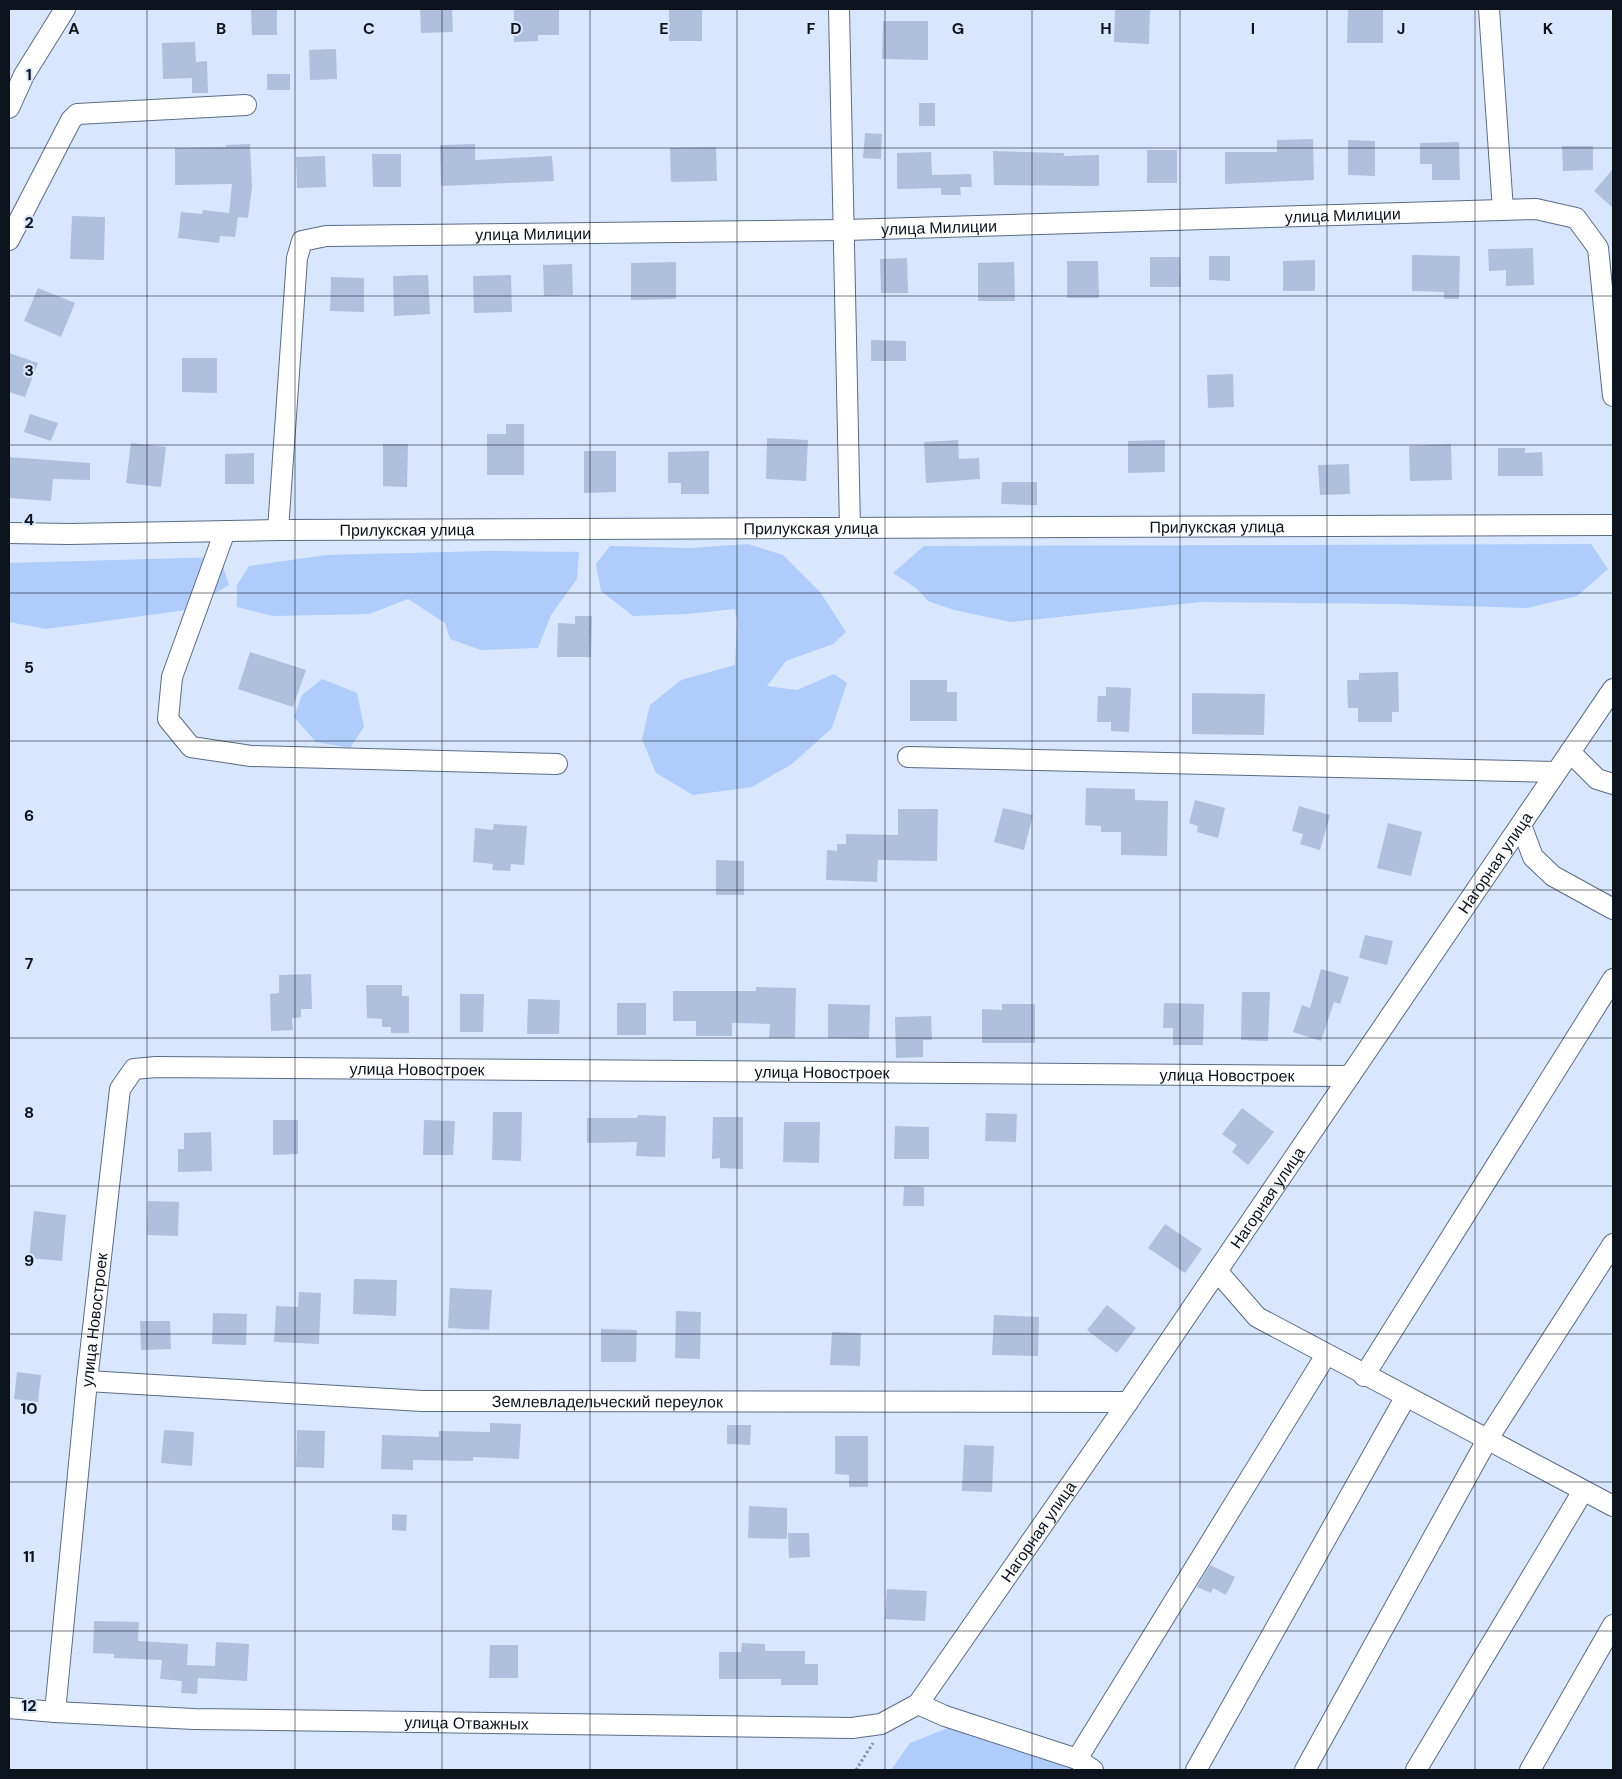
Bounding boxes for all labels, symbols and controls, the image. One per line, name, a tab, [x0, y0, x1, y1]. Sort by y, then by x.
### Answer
text: A	[68, 18, 80, 39]
text: B	[216, 18, 226, 39]
text: C	[363, 18, 375, 39]
text: D	[510, 18, 522, 39]
text: E	[659, 18, 669, 39]
text: F	[807, 18, 816, 39]
text: G	[952, 18, 964, 39]
text: H	[1100, 18, 1112, 39]
text: I	[1251, 18, 1255, 39]
text: J	[1397, 18, 1405, 39]
text: K	[1543, 18, 1554, 39]
text: 1	[26, 64, 32, 85]
street label: улица Милиции	[1285, 203, 1401, 228]
text: 2	[24, 212, 34, 233]
street label: улица Милиции	[881, 215, 997, 240]
street label: улица Милиции	[475, 223, 591, 245]
text: 3	[24, 360, 34, 381]
text: 4	[24, 509, 34, 530]
street label: Прилукская улица	[1149, 516, 1285, 538]
street label: Прилукская улица	[743, 518, 879, 539]
street label: Прилукская улица	[339, 519, 475, 541]
text: 5	[24, 657, 34, 678]
text: 6	[24, 805, 34, 826]
street label: Нагорная улица	[1453, 808, 1537, 918]
text: 7	[25, 953, 34, 974]
street label: улица Новостроек	[349, 1058, 486, 1080]
street label: улица Новостроек	[754, 1062, 891, 1084]
street label: улица Новостроек	[1159, 1065, 1296, 1087]
text: 8	[24, 1102, 34, 1123]
street label: Нагорная улица	[1226, 1143, 1310, 1253]
text: 9	[24, 1250, 34, 1271]
street label: улица Новостроек	[76, 1251, 113, 1388]
street label: Землевладельческий переулок	[492, 1391, 724, 1412]
text: 10	[20, 1398, 38, 1419]
street label: Нагорная улица	[996, 1477, 1081, 1586]
text: 11	[23, 1546, 35, 1567]
text: 12	[21, 1695, 37, 1716]
street label: улица Отважных	[404, 1712, 529, 1735]

